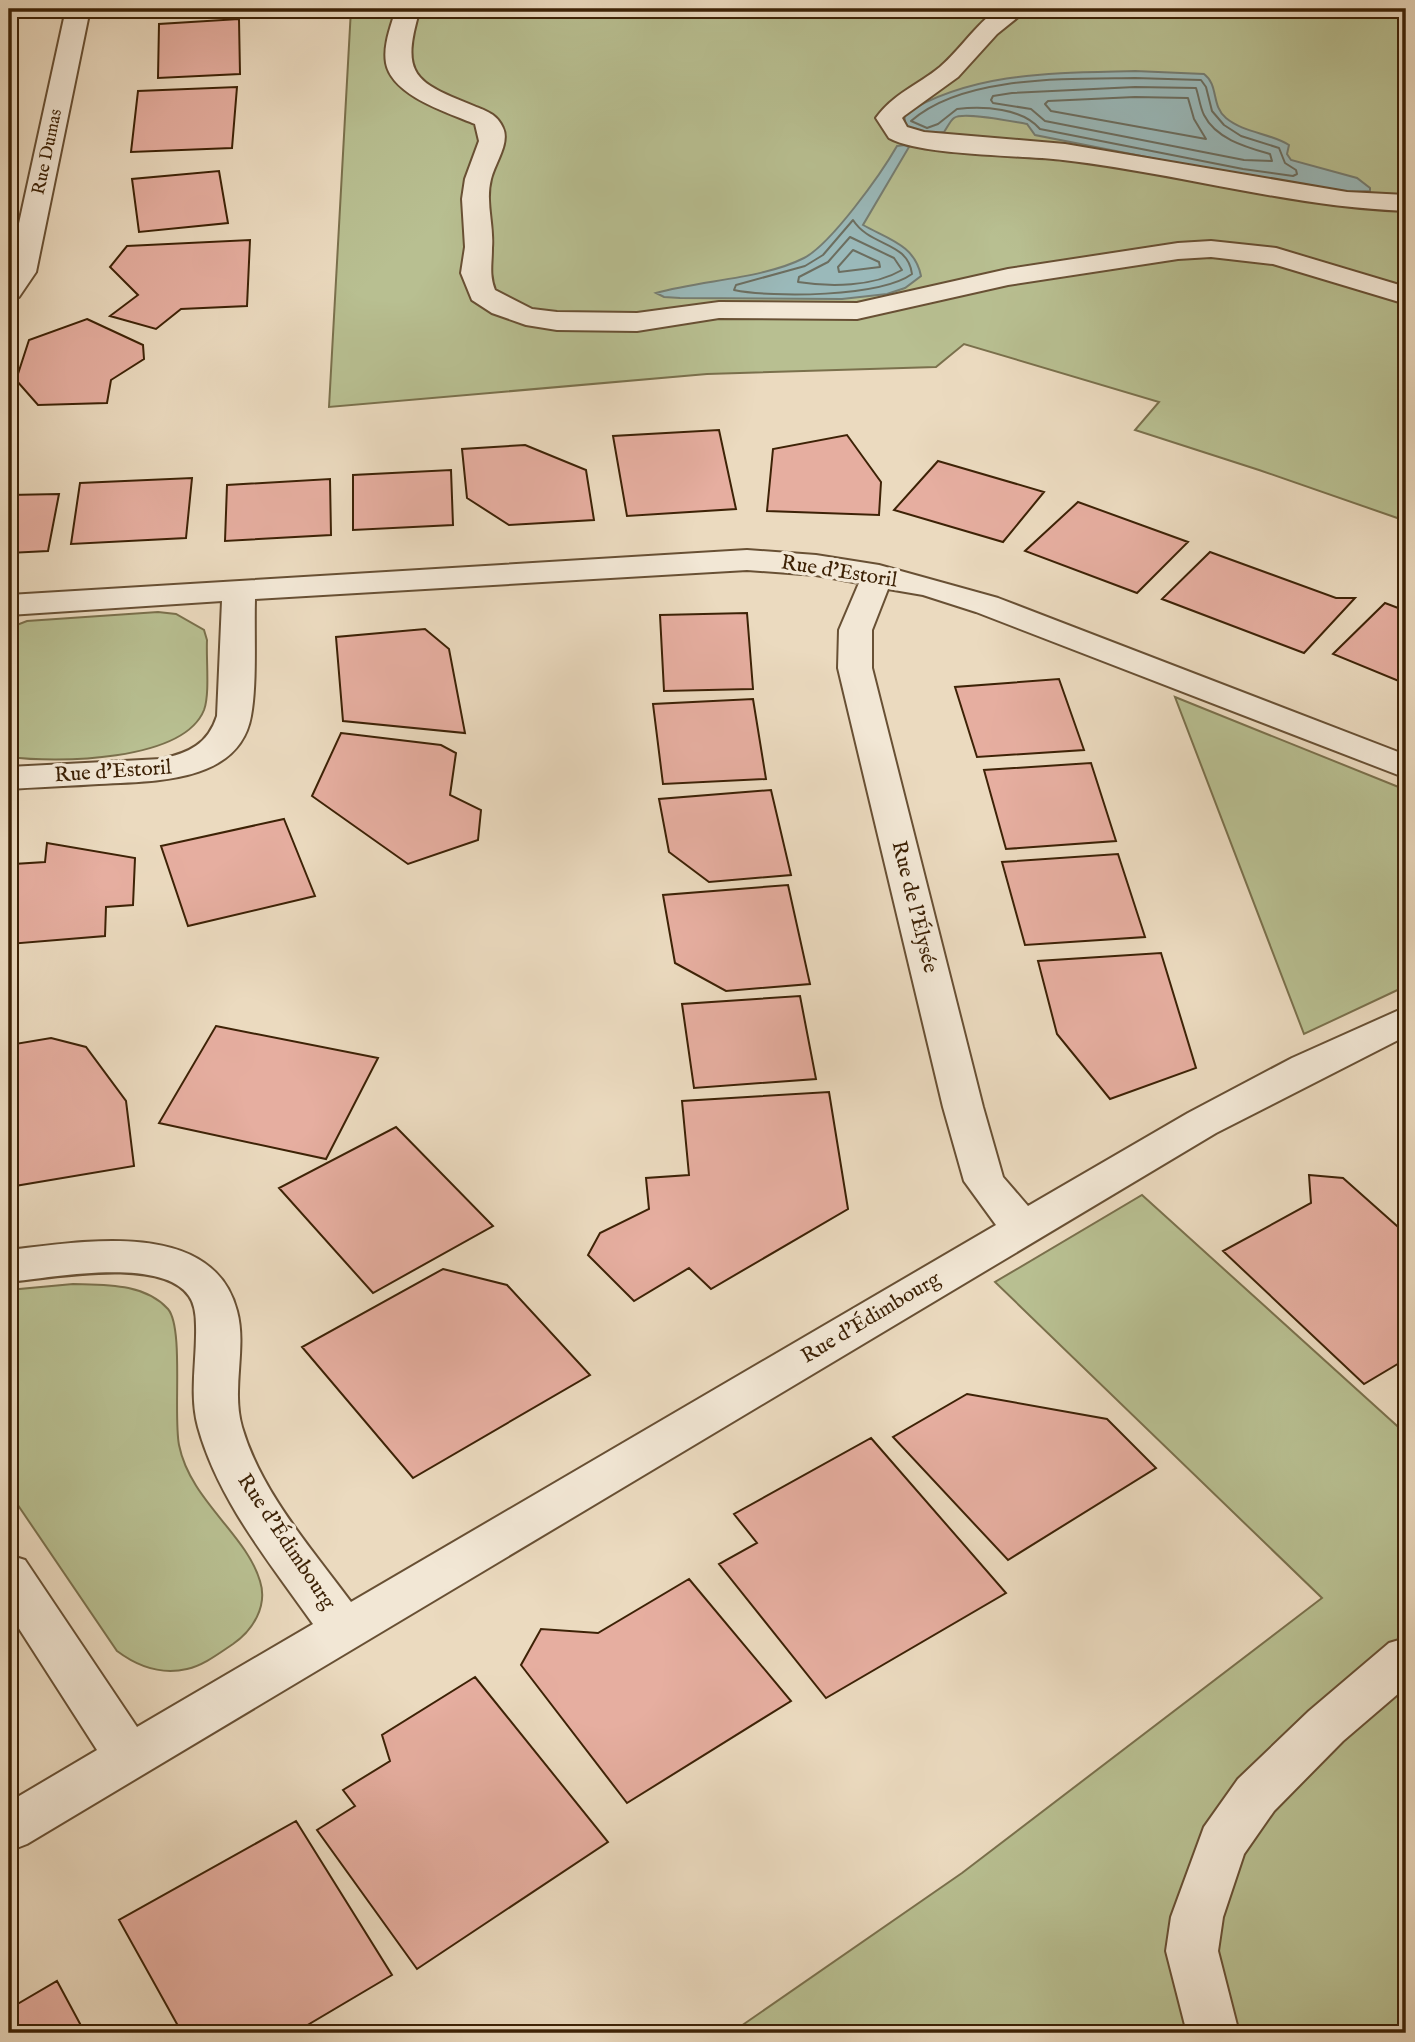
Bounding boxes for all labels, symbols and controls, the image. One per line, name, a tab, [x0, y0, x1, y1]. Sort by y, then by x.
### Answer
street label: Rue Dumas	[28, 107, 68, 197]
street label: Rue d'Estoril	[779, 549, 899, 595]
street label: Rue d'Estoril	[54, 754, 173, 790]
street label: Rue de l'Élysée	[885, 838, 944, 976]
street label: Rue d'Édimbourg	[796, 1265, 946, 1370]
street label: Rue d'Édimbourg	[231, 1468, 343, 1616]

